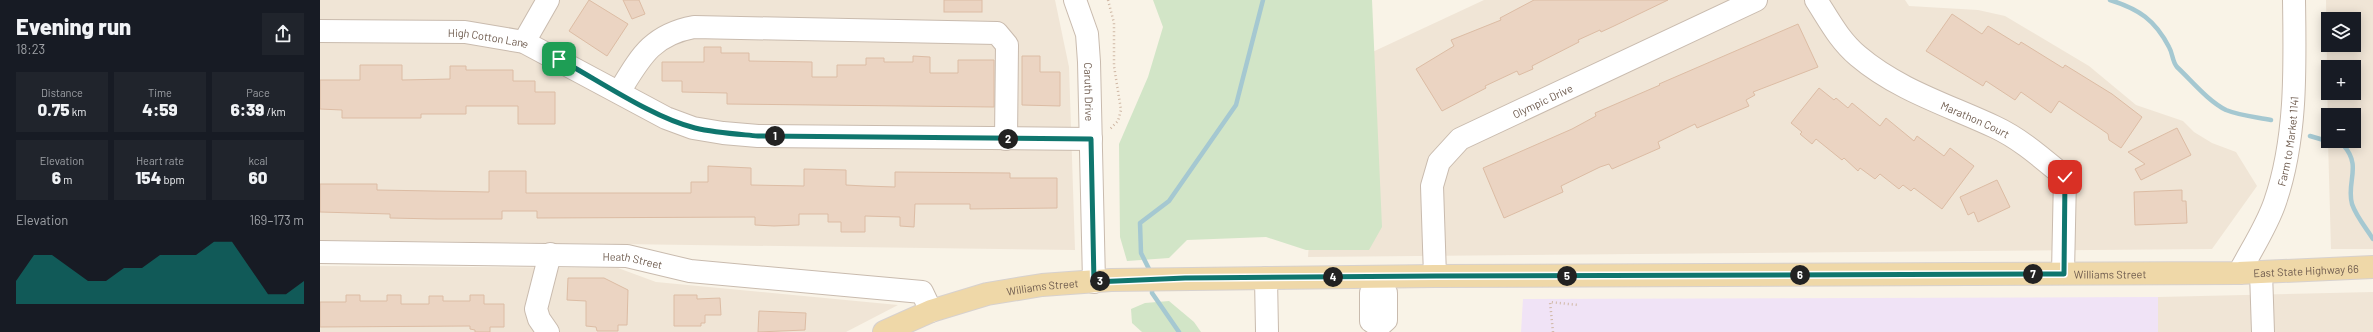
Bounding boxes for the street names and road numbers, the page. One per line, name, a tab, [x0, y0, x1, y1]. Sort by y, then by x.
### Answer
street label: High Cotton Lane	[448, 25, 532, 50]
street label: Caruth Drive	[1083, 62, 1097, 122]
street label: Olympic Drive	[1510, 81, 1574, 120]
street label: Farm to Market 1141	[2274, 96, 2300, 187]
street label: Marathon Court	[1939, 98, 2012, 140]
street label: Heath Street	[602, 249, 664, 271]
street label: East State Highway 66	[2253, 261, 2359, 279]
street label: Williams Street	[2074, 267, 2146, 280]
street label: Williams Street	[1005, 276, 1079, 297]

